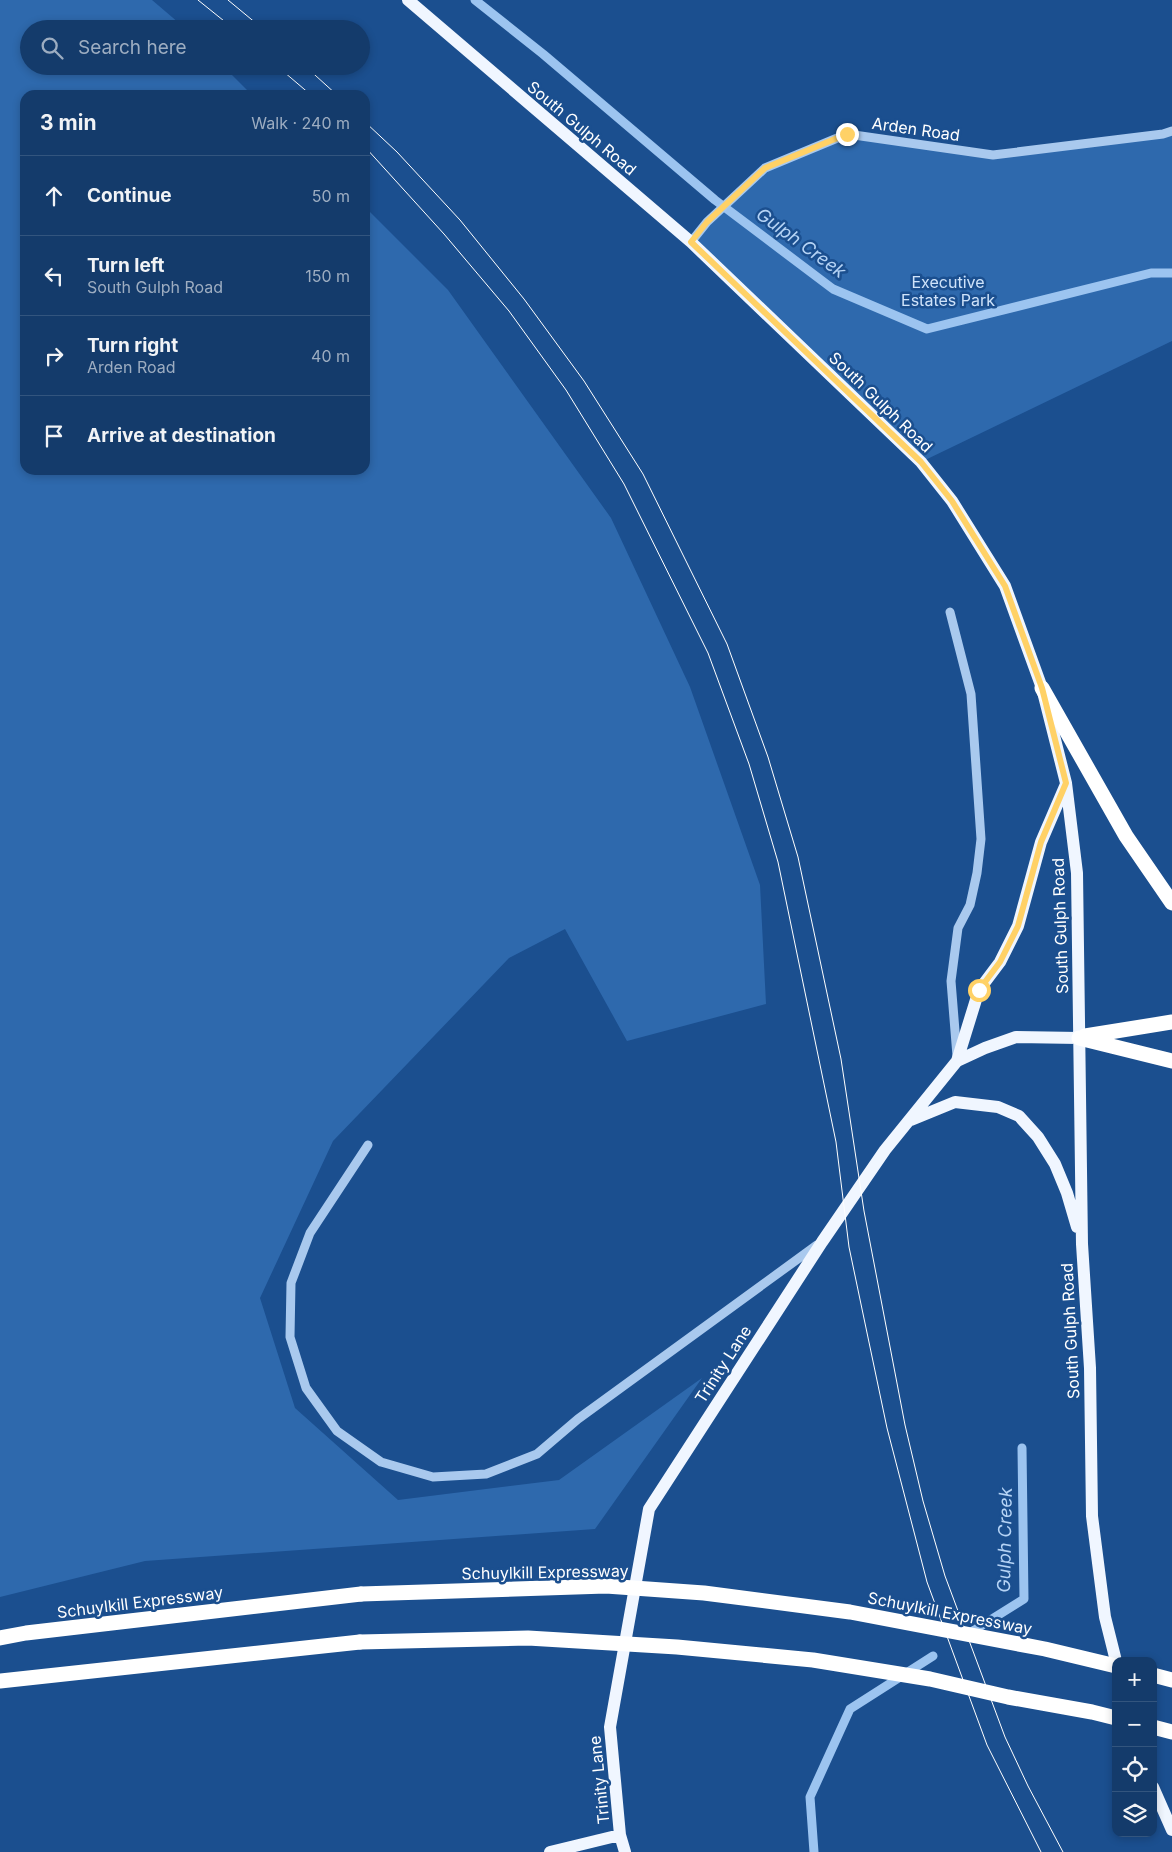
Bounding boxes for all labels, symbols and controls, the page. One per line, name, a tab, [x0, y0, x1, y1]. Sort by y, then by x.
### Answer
search box	[20, 20, 370, 75]
icon: search	[38, 34, 66, 62]
text: Search here	[78, 36, 187, 59]
street label: South Gulph Road	[523, 77, 641, 179]
text: 3 min	[40, 110, 96, 135]
text: Walk · 240 m	[251, 113, 350, 133]
street label: Arden Road	[871, 113, 961, 145]
route end	[836, 123, 859, 146]
icon: ahead	[40, 182, 68, 210]
text: Continue	[87, 184, 172, 207]
text: 50 m	[312, 186, 350, 206]
water label: Gulph Creek	[752, 203, 851, 283]
text: Turn left	[87, 254, 165, 277]
icon: left	[40, 262, 68, 290]
text: 150 m	[305, 266, 350, 286]
park label: Executive Estates Park	[901, 272, 995, 310]
text: South Gulph Road	[87, 277, 223, 297]
text: Turn right	[87, 334, 178, 357]
icon: right	[40, 342, 68, 370]
text: 40 m	[311, 346, 350, 366]
street label: South Gulph Road	[825, 348, 937, 456]
text: Arden Road	[87, 357, 175, 377]
icon: arrive	[40, 422, 68, 450]
text: Arrive at destination	[87, 424, 276, 447]
street label: South Gulph Road	[1048, 858, 1072, 994]
route start	[968, 979, 991, 1002]
street label: South Gulph Road	[1056, 1262, 1084, 1400]
street label: Trinity Lane	[690, 1321, 756, 1407]
water label: Gulph Creek	[993, 1486, 1016, 1593]
street label: Schuylkill Expressway	[461, 1561, 629, 1583]
street label: Schuylkill Expressway	[56, 1582, 224, 1622]
street label: Schuylkill Expressway	[866, 1587, 1034, 1639]
map controls	[1112, 1657, 1157, 1837]
button: +	[1112, 1657, 1157, 1702]
button: −	[1112, 1702, 1157, 1747]
street label: Trinity Lane	[584, 1735, 614, 1825]
button: locate	[1112, 1747, 1157, 1792]
button: layers	[1112, 1792, 1157, 1837]

